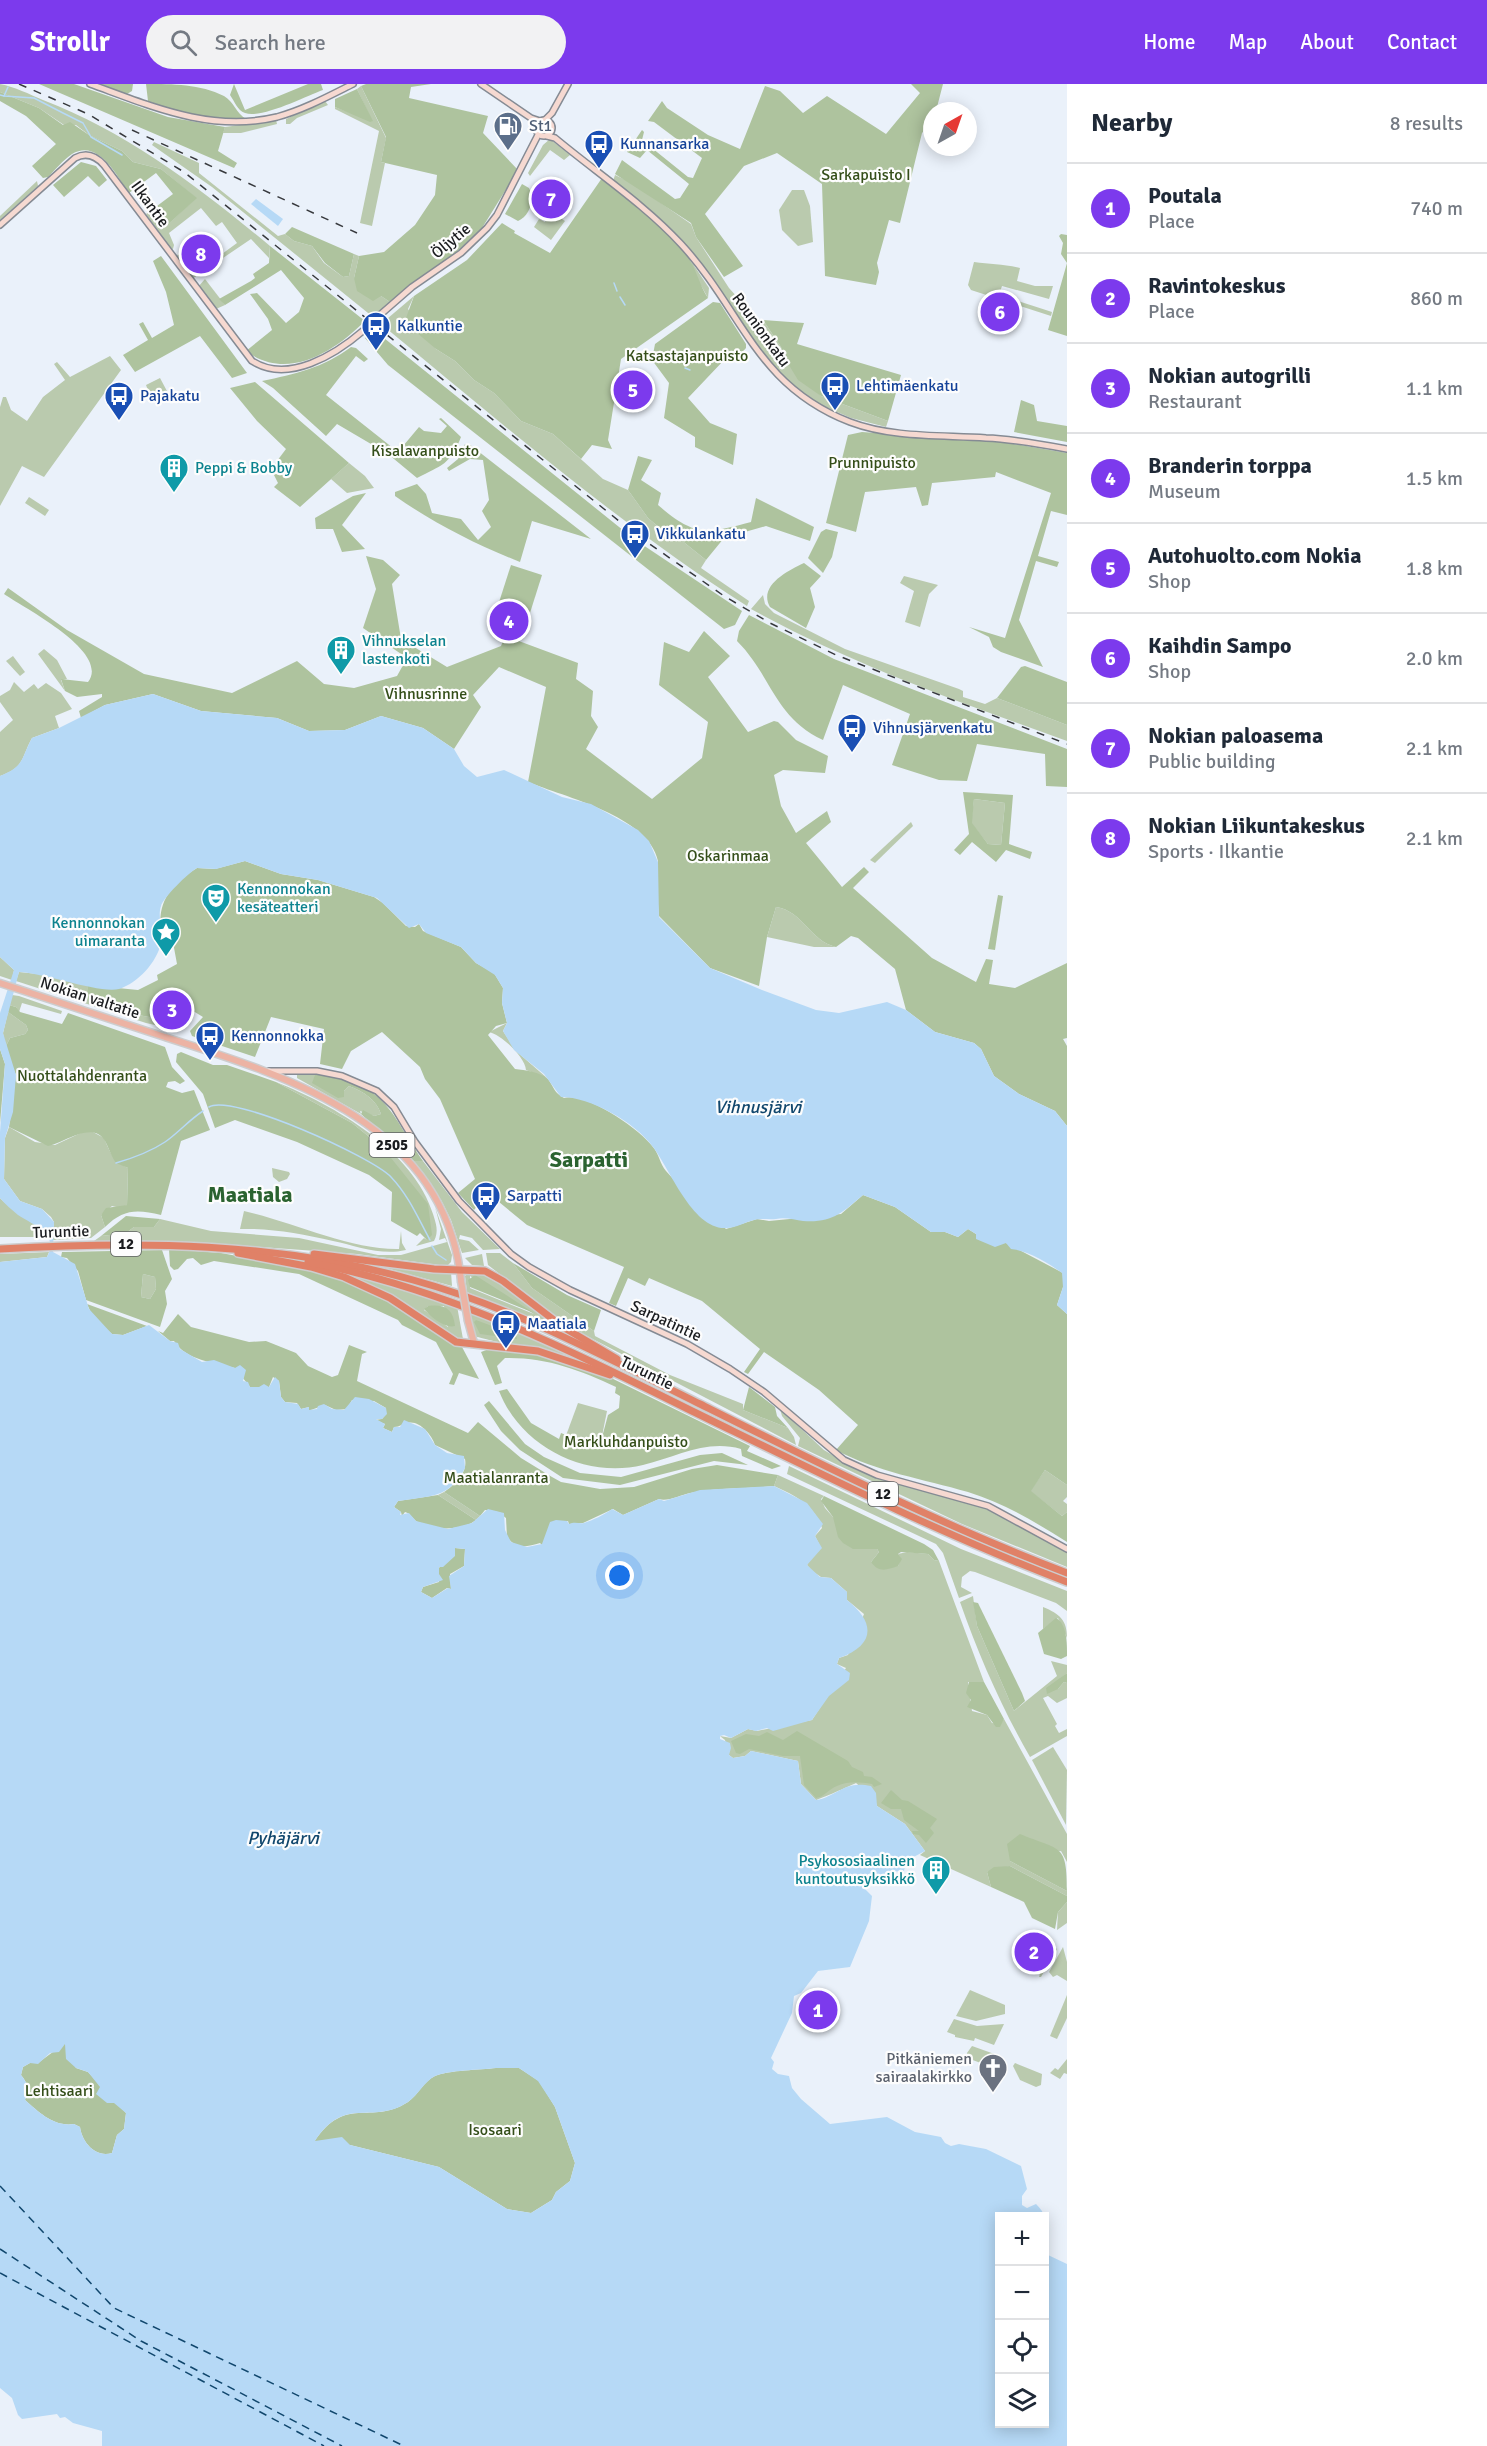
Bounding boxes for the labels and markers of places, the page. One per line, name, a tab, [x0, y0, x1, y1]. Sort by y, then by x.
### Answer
fuel station icon: St1	[492, 110, 524, 152]
place label: St1	[529, 116, 552, 136]
bus stop icon: Kunnansarka	[583, 128, 615, 170]
place label: Kunnansarka	[620, 134, 709, 154]
pin: 7	[532, 176, 570, 222]
pin: 8	[182, 232, 220, 276]
pin: 6	[980, 290, 1020, 334]
bus stop icon: Kalkuntie	[360, 310, 392, 352]
place label: Kalkuntie	[397, 316, 463, 336]
pin: 5	[614, 368, 652, 412]
bus stop icon: Lehtimäenkatu	[819, 370, 851, 412]
place label: Lehtimäenkatu	[856, 376, 959, 396]
bus stop icon: Pajakatu	[103, 380, 135, 422]
place label: Pajakatu	[140, 386, 200, 406]
building icon: Peppi & Bobby	[158, 452, 190, 494]
place label: Peppi & Bobby	[195, 458, 293, 478]
bus stop icon: Vikkulankatu	[619, 518, 651, 560]
place label: Vikkulankatu	[656, 524, 746, 544]
pin: 4	[490, 598, 528, 644]
place label: Vihnukselan lastenkoti	[362, 631, 446, 669]
building icon: Vihnukselan lastenkoti	[325, 634, 357, 676]
bus stop icon: Vihnusjärvenkatu	[836, 712, 868, 754]
place label: Vihnusjärvenkatu	[873, 718, 993, 738]
place label: Kennonnokan kesäteatteri	[237, 879, 331, 917]
theatre icon: Kennonnokan kesäteatteri	[200, 882, 232, 924]
place label: Kennonnokan uimaranta	[51, 913, 145, 951]
place icon: Kennonnokan uimaranta	[150, 916, 182, 958]
pin: 3	[152, 988, 192, 1032]
bus stop icon: Kennonnokka	[194, 1020, 226, 1062]
place label: Kennonnokka	[231, 1026, 324, 1046]
bus stop icon: Sarpatti	[470, 1180, 502, 1222]
place label: Sarpatti	[507, 1186, 562, 1206]
bus stop icon: Maatiala	[490, 1308, 522, 1350]
place label: Maatiala	[527, 1314, 587, 1334]
place label: Psykososiaalinen kuntoutusyksikkö	[795, 1851, 915, 1889]
building icon: Psykososiaalinen kuntoutusyksikkö	[920, 1854, 952, 1896]
pin: 2	[1014, 1930, 1054, 1974]
pin: 1	[798, 1988, 838, 2032]
place label: Pitkäniemen sairaalakirkko	[875, 2049, 972, 2087]
church icon: Pitkäniemen sairaalakirkko	[977, 2052, 1009, 2094]

